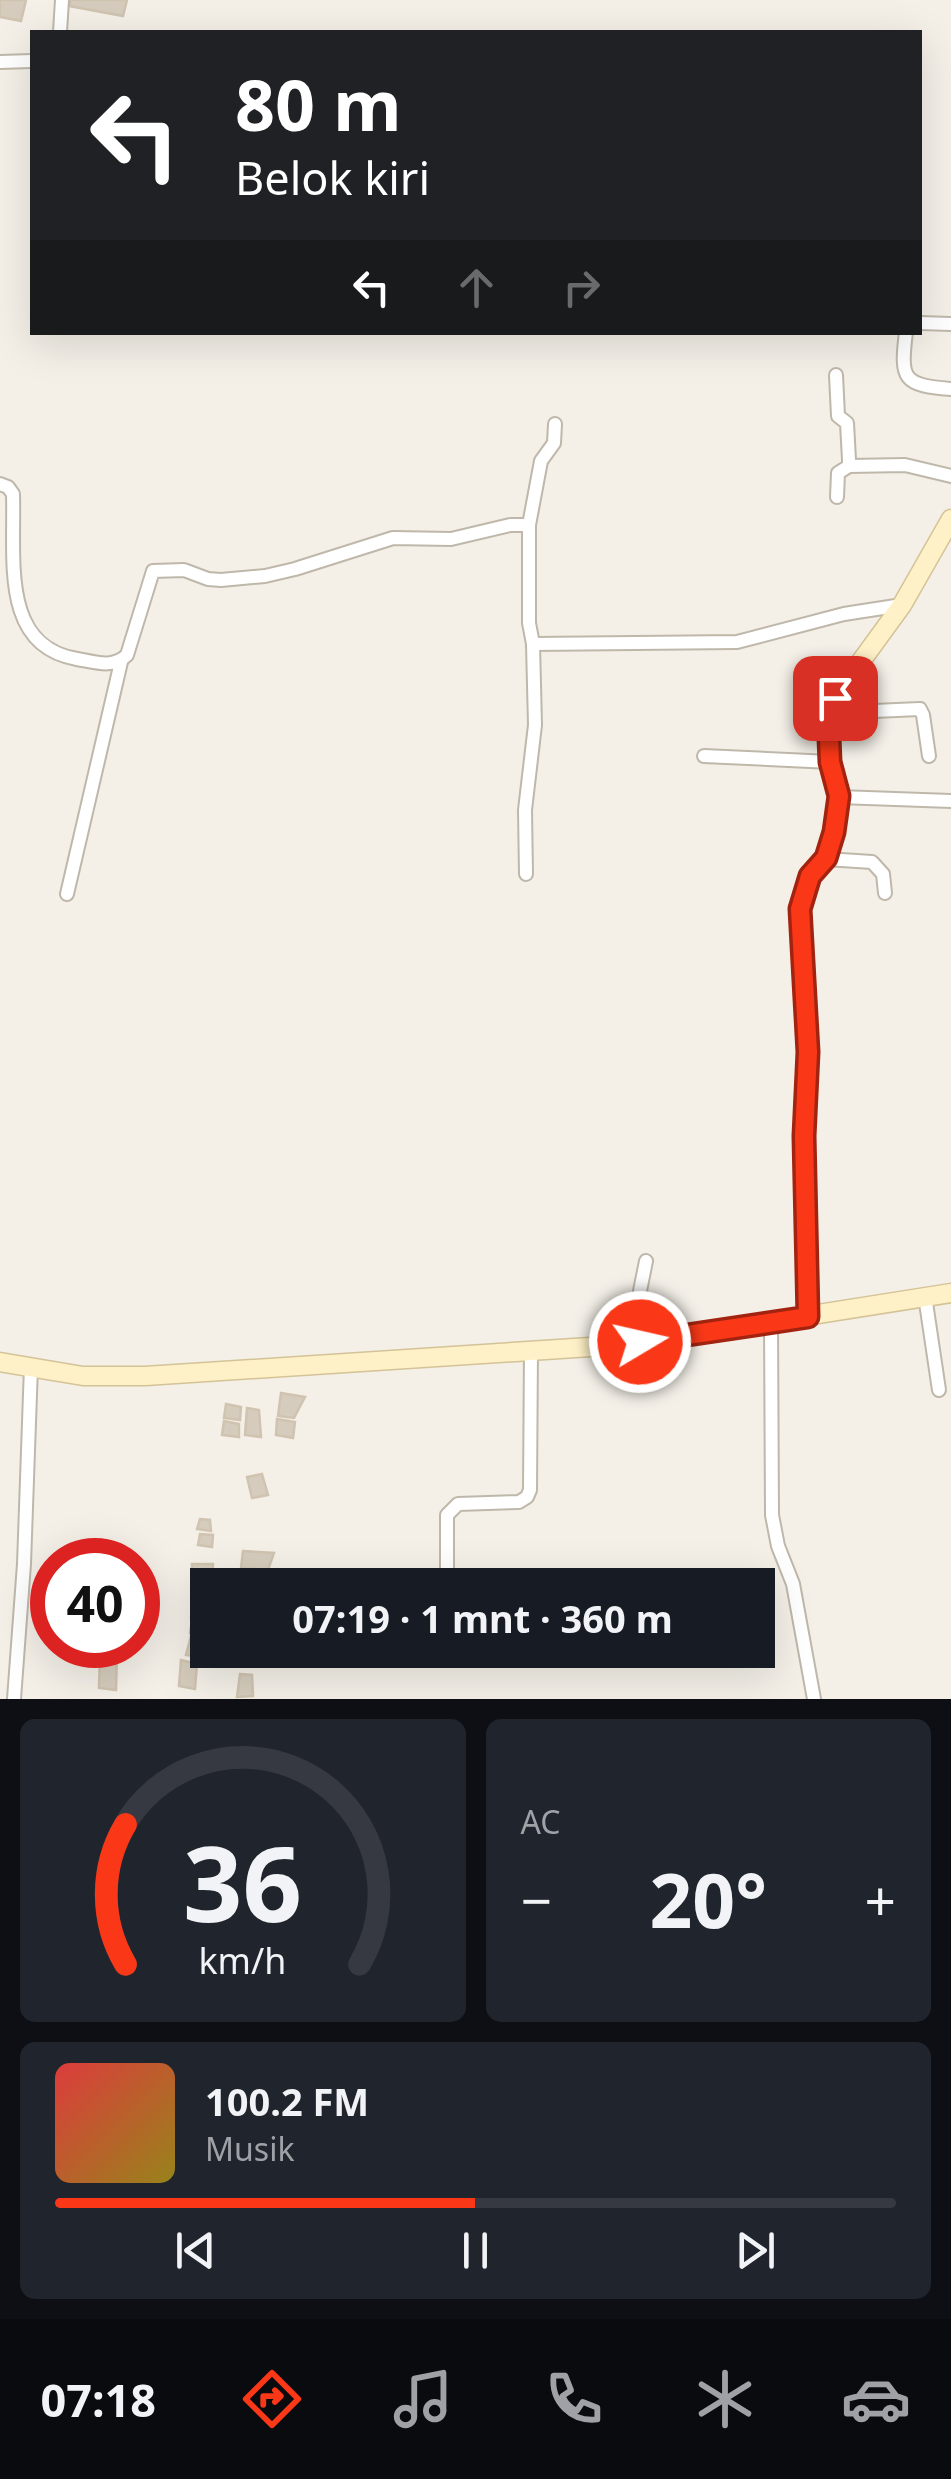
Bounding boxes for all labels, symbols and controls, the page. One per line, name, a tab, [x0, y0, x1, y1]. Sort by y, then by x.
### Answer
text: 80 m	[235, 56, 402, 152]
icon: left	[70, 70, 200, 200]
text: Belok kiri	[235, 147, 430, 208]
icon: left	[344, 260, 399, 315]
icon: ahead	[449, 260, 504, 315]
icon: right	[554, 260, 609, 315]
pin	[793, 656, 878, 741]
icon: arrive	[808, 671, 863, 726]
position arrow	[588, 1290, 692, 1394]
speed limit sign: 40	[30, 1538, 160, 1668]
text: 07:19 · 1 mnt · 360 m	[292, 1592, 673, 1644]
text: AC	[521, 1800, 561, 1843]
text: 36	[183, 1811, 302, 1952]
text: 20°	[649, 1848, 767, 1950]
text: −	[521, 1862, 552, 1937]
text: +	[865, 1862, 896, 1937]
text: km/h	[199, 1936, 287, 1984]
text: 100.2 FM	[205, 2075, 369, 2127]
text: Musik	[205, 2127, 294, 2170]
icon: previous	[168, 2223, 223, 2278]
icon: pause	[448, 2223, 503, 2278]
icon: next	[728, 2223, 783, 2278]
icon: directions	[237, 2364, 307, 2434]
icon: music	[388, 2364, 458, 2434]
icon: phone	[539, 2364, 609, 2434]
icon: climate	[690, 2364, 760, 2434]
icon: car	[841, 2364, 911, 2434]
text: 07:18	[40, 2369, 156, 2430]

